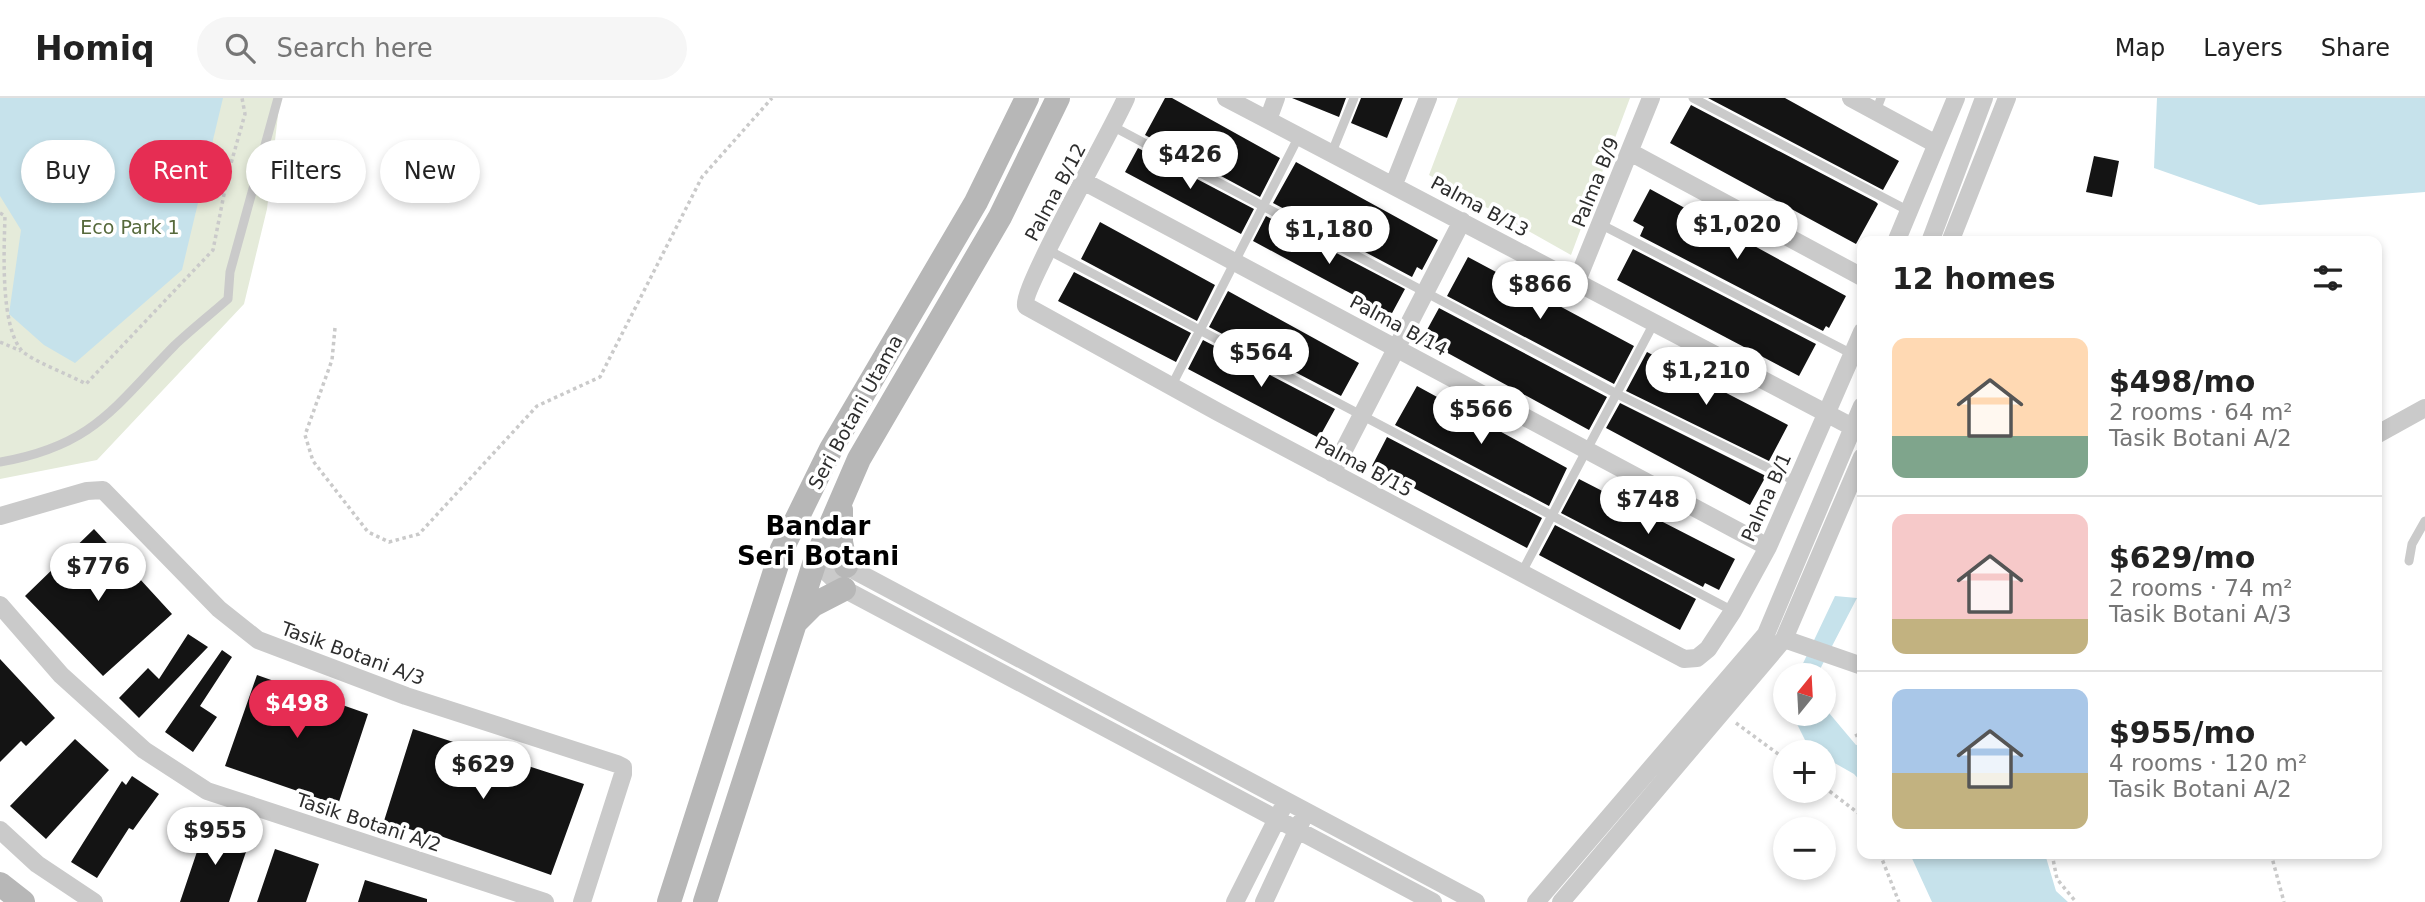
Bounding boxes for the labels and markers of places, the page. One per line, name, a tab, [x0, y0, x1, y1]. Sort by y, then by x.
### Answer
pin: $426	[1149, 132, 1231, 191]
pin: $1,020	[1680, 202, 1794, 261]
pin: $1,180	[1272, 206, 1386, 266]
pin: $866	[1499, 262, 1581, 321]
pin: $564	[1220, 330, 1302, 389]
pin: $1,210	[1649, 348, 1763, 407]
pin: $566	[1440, 386, 1522, 446]
pin: $748	[1607, 476, 1689, 536]
pin: $776	[57, 544, 139, 603]
pin: $498	[256, 680, 338, 740]
pin: $629	[442, 742, 524, 801]
pin: $955	[174, 808, 256, 867]

